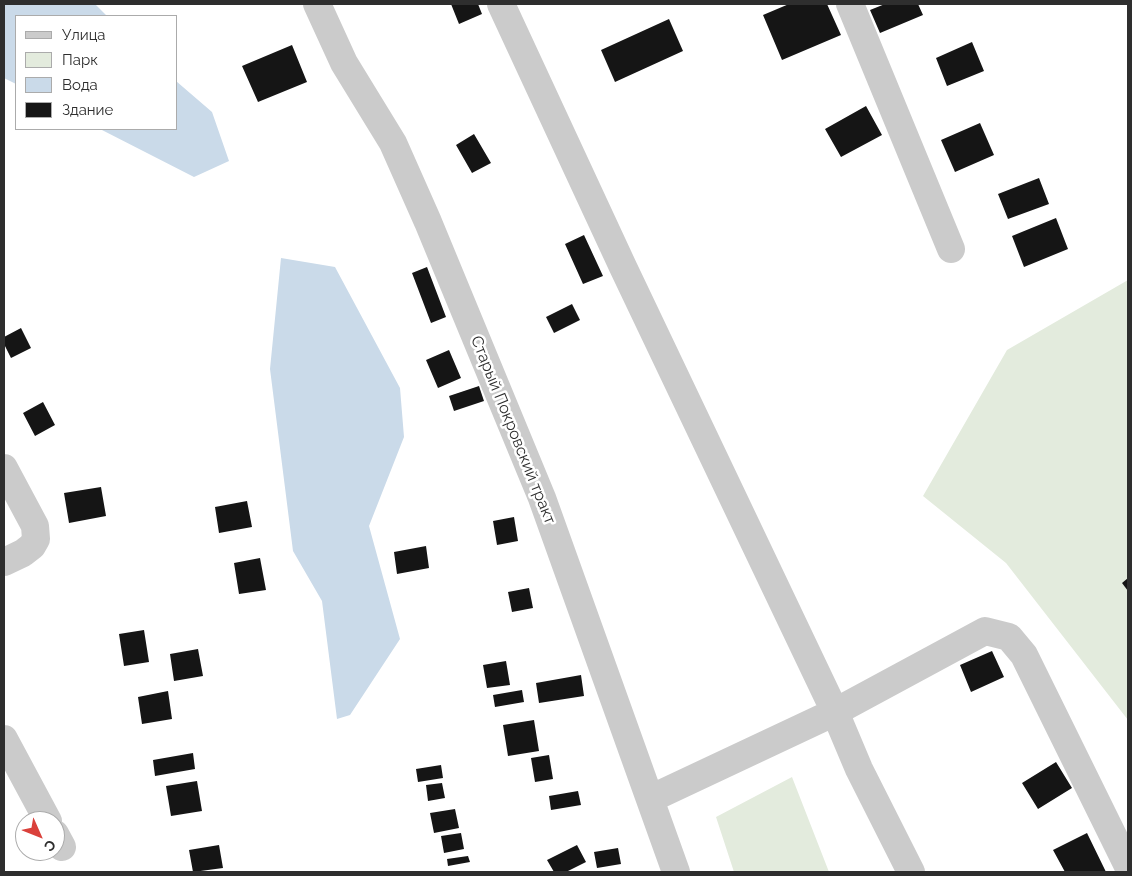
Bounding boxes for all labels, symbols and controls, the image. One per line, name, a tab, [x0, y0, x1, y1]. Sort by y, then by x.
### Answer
legend	[15, 15, 178, 130]
text: Улица	[62, 26, 106, 44]
text: Парк	[62, 51, 98, 69]
text: Вода	[62, 76, 98, 94]
text: Здание	[62, 101, 113, 119]
street label: Старый Покровский тракт	[466, 333, 560, 527]
north arrow	[15, 811, 65, 861]
text: С	[41, 837, 59, 855]

